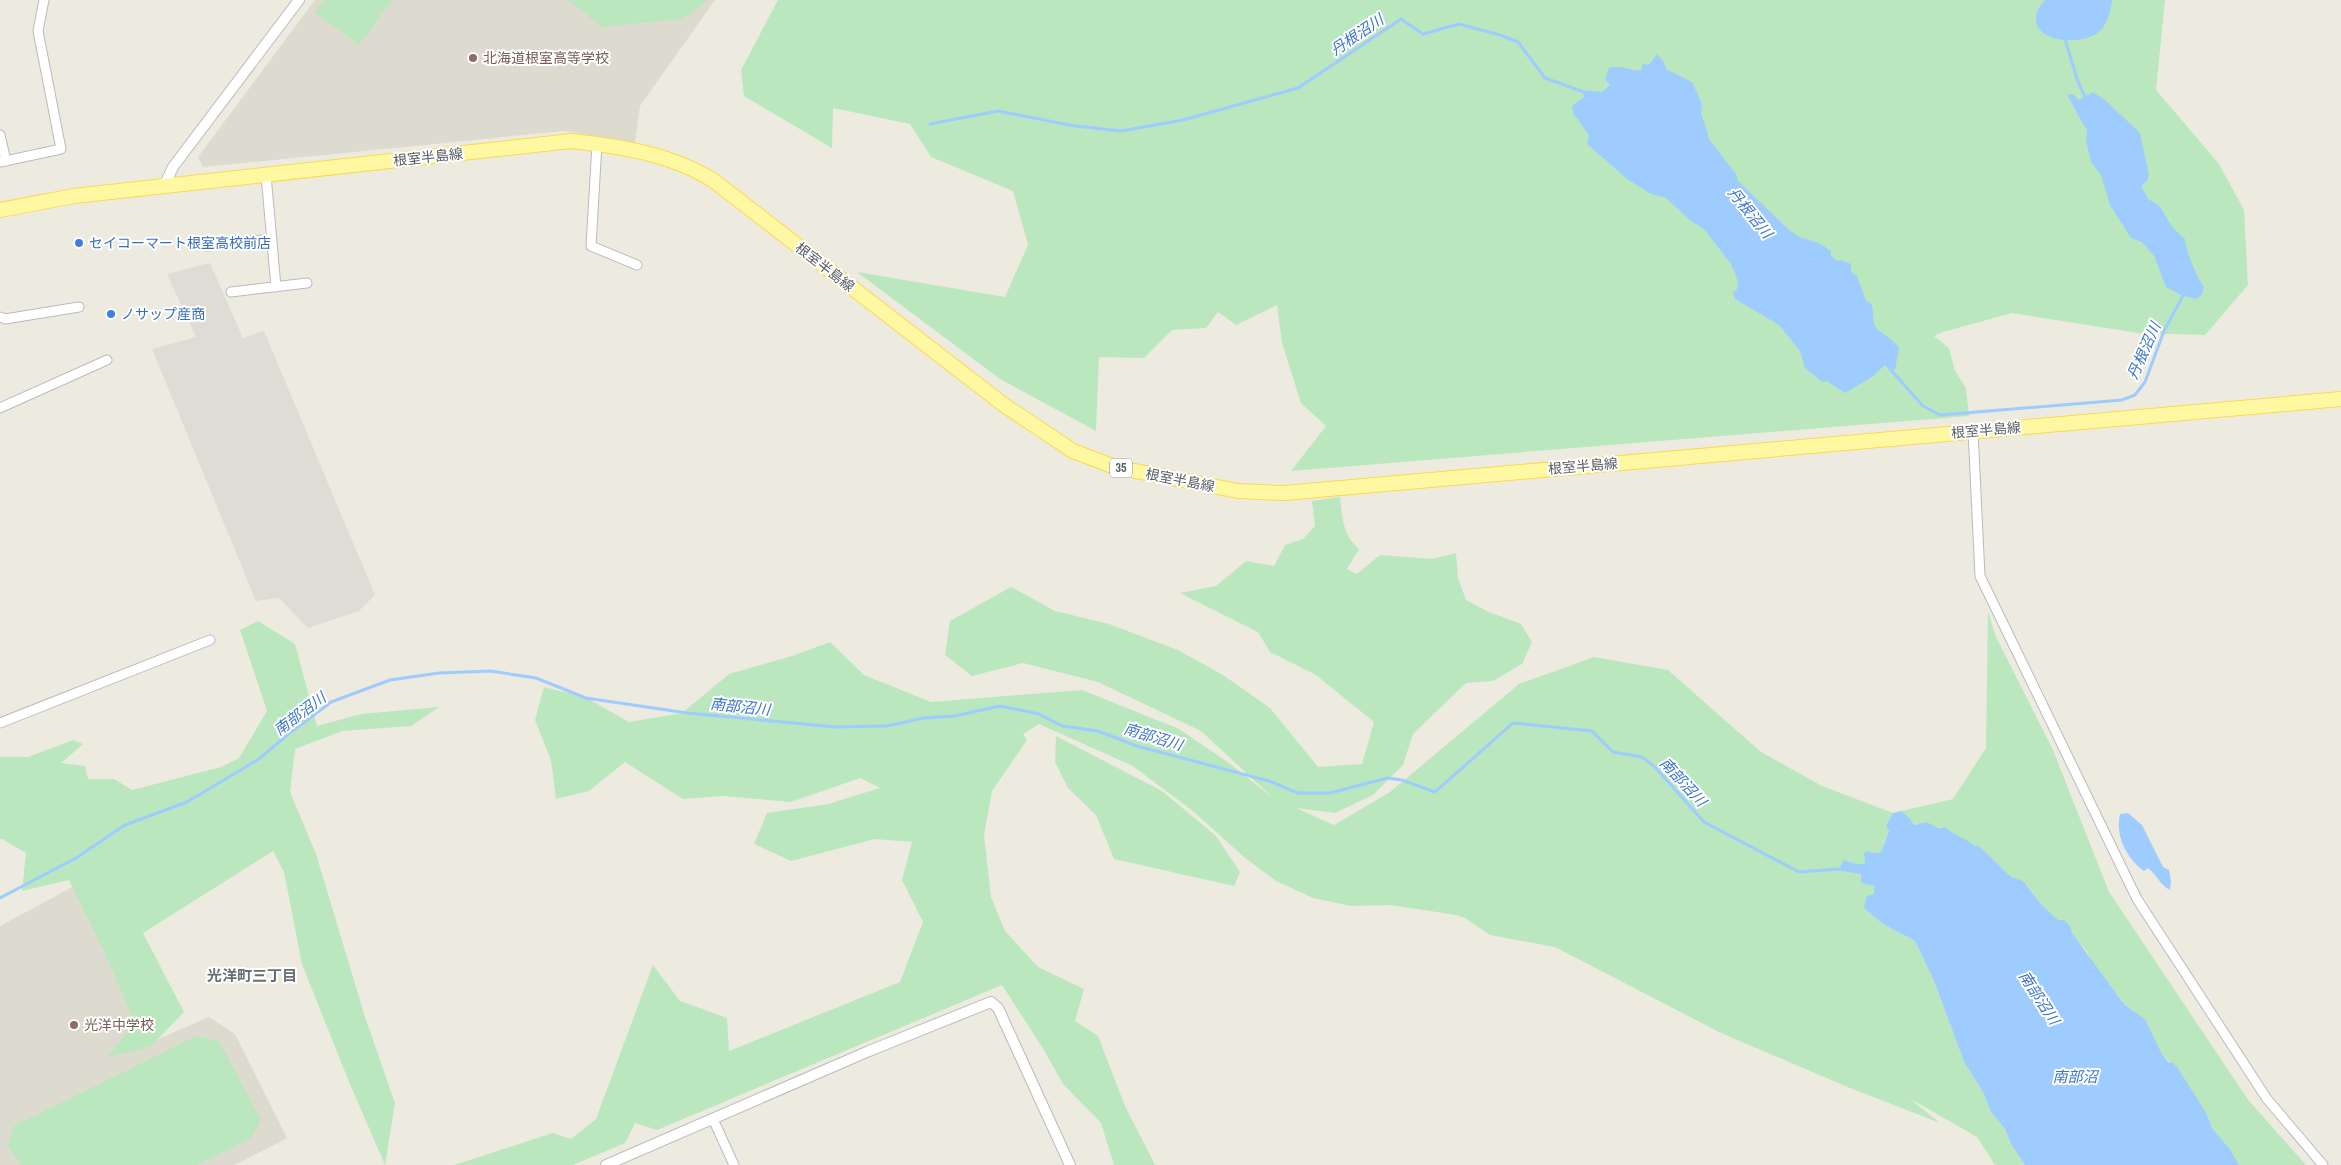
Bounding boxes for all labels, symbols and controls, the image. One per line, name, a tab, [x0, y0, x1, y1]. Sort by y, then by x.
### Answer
water label: 丹根沼川	[1326, 8, 1389, 60]
place label: 北海道根室高等学校	[483, 49, 609, 67]
marker: 北海道根室高等学校	[467, 52, 479, 64]
street label: 根室半島線	[392, 144, 464, 170]
water label: 丹根沼川	[1723, 183, 1779, 244]
place label: セイコーマート根室高校前店	[89, 234, 271, 252]
marker: セイコーマート根室高校前店	[73, 237, 85, 249]
street label: 根室半島線	[792, 238, 858, 296]
place label: ノサップ産商	[121, 305, 205, 323]
marker: ノサップ産商	[105, 308, 117, 320]
water label: 丹根沼川	[2122, 317, 2166, 382]
street label: 根室半島線	[1950, 418, 2022, 442]
street label: 根室半島線	[1547, 454, 1619, 478]
road number: 35	[1110, 458, 1132, 478]
street label: 根室半島線	[1144, 464, 1216, 496]
water label: 南部沼川	[269, 686, 332, 740]
water label: 南部沼川	[709, 693, 773, 720]
water label: 南部沼川	[1121, 718, 1187, 756]
water label: 南部沼川	[1655, 753, 1713, 812]
district label: 光洋町三丁目	[207, 965, 297, 986]
water label: 南部沼川	[2014, 967, 2066, 1030]
place label: 光洋中学校	[84, 1016, 154, 1034]
marker: 光洋中学校	[68, 1019, 80, 1031]
water label: 南部沼	[2052, 1066, 2099, 1087]

